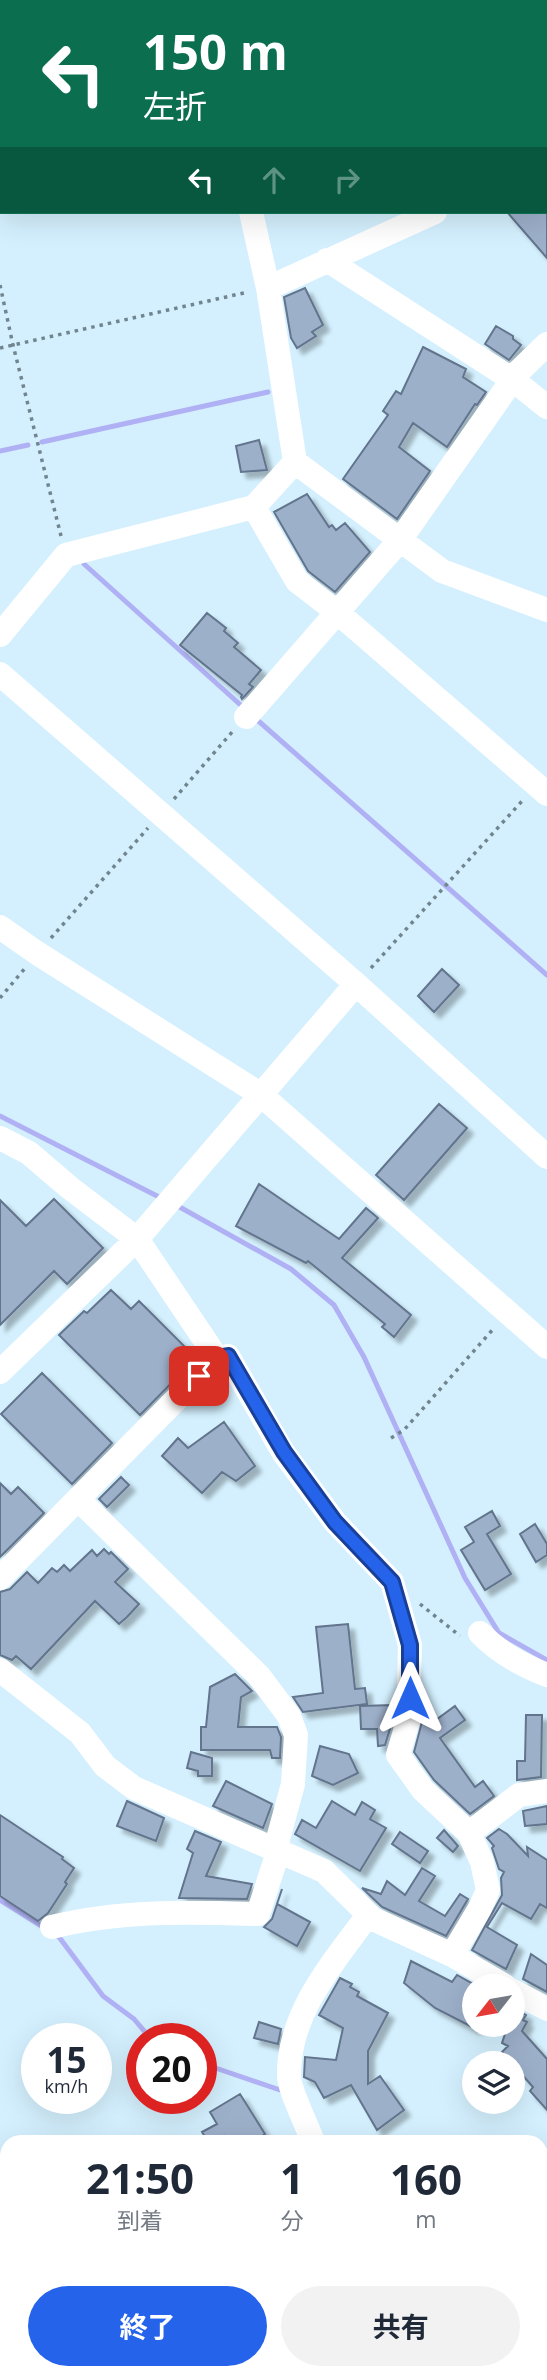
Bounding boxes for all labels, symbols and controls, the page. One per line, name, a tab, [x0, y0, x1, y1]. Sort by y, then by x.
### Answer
text: 150 m	[143, 18, 288, 84]
icon: left	[28, 28, 119, 119]
text: 左折	[143, 84, 207, 127]
icon: left	[182, 161, 220, 199]
icon: ahead	[255, 161, 293, 199]
icon: right	[328, 161, 366, 199]
pin	[169, 1346, 229, 1406]
icon: arrive	[180, 1357, 218, 1395]
position arrow	[373, 1661, 447, 1735]
north arrow	[462, 1974, 525, 2037]
map controls	[462, 1974, 525, 2114]
speed limit sign: 20	[126, 2023, 217, 2114]
text: 15	[46, 2036, 87, 2083]
button: layers	[462, 2051, 525, 2114]
text: km/h	[45, 2074, 88, 2098]
text: 21:50	[86, 2149, 194, 2206]
text: 1	[280, 2149, 304, 2206]
text: 160	[390, 2150, 462, 2207]
text: m	[415, 2203, 437, 2235]
text: 到着	[117, 2204, 163, 2236]
text: 分	[280, 2204, 303, 2236]
button: 終了	[28, 2286, 267, 2366]
button: 共有	[281, 2286, 520, 2366]

